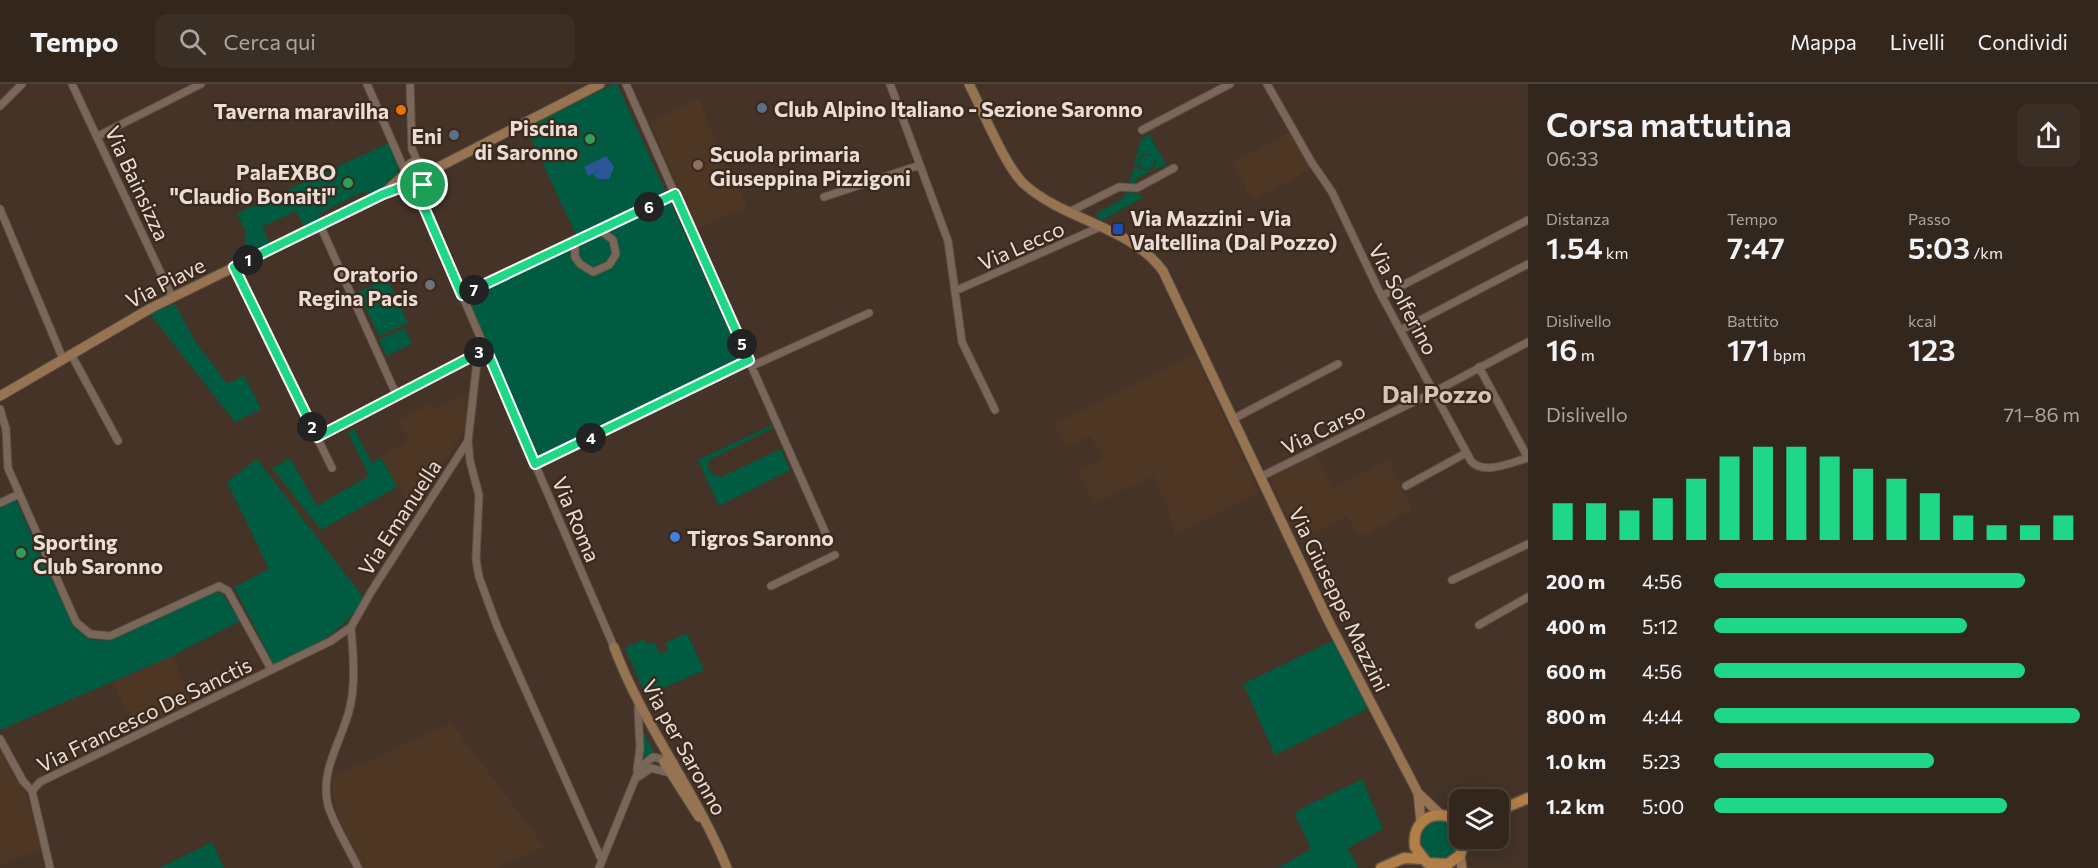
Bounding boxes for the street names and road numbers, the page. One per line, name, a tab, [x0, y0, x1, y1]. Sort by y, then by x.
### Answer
street label: Via Bainsizza	[101, 122, 175, 244]
street label: Via Lecco	[974, 215, 1068, 275]
street label: Via Solferino	[1364, 239, 1444, 359]
street label: Via Piave	[121, 251, 209, 313]
street label: Via Carso	[1277, 397, 1369, 459]
street label: Via Emanuella	[352, 454, 446, 580]
street label: Via Roma	[548, 473, 606, 565]
street label: Via Giuseppe Mazzini	[1284, 503, 1396, 695]
street label: Via Francesco De Sanctis	[33, 651, 255, 777]
street label: Via per Saronno	[637, 675, 733, 819]

